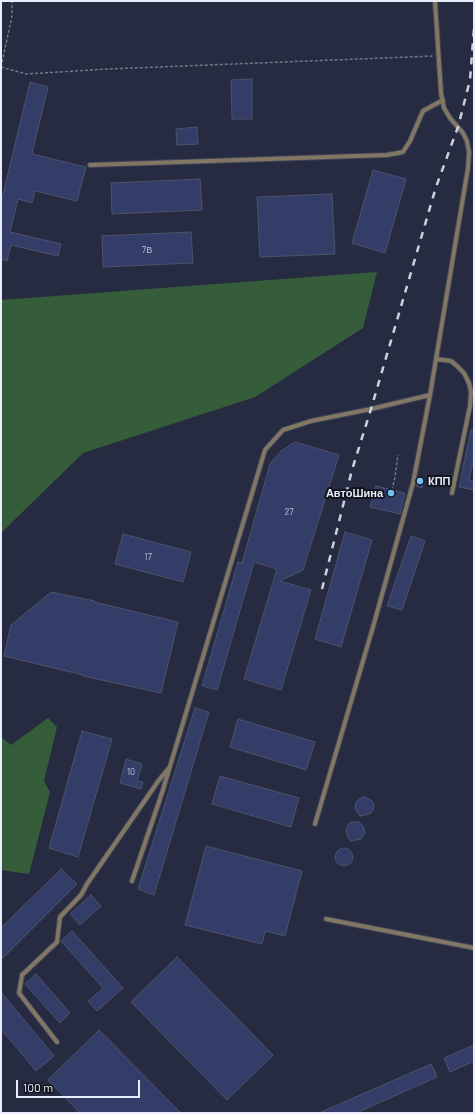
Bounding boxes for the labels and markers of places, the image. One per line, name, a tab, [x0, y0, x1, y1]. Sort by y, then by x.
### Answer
place label: КПП	[428, 474, 451, 488]
marker: КПП	[415, 476, 425, 486]
place label: АвтоШина	[326, 486, 383, 500]
marker: АвтоШина	[386, 488, 396, 498]

